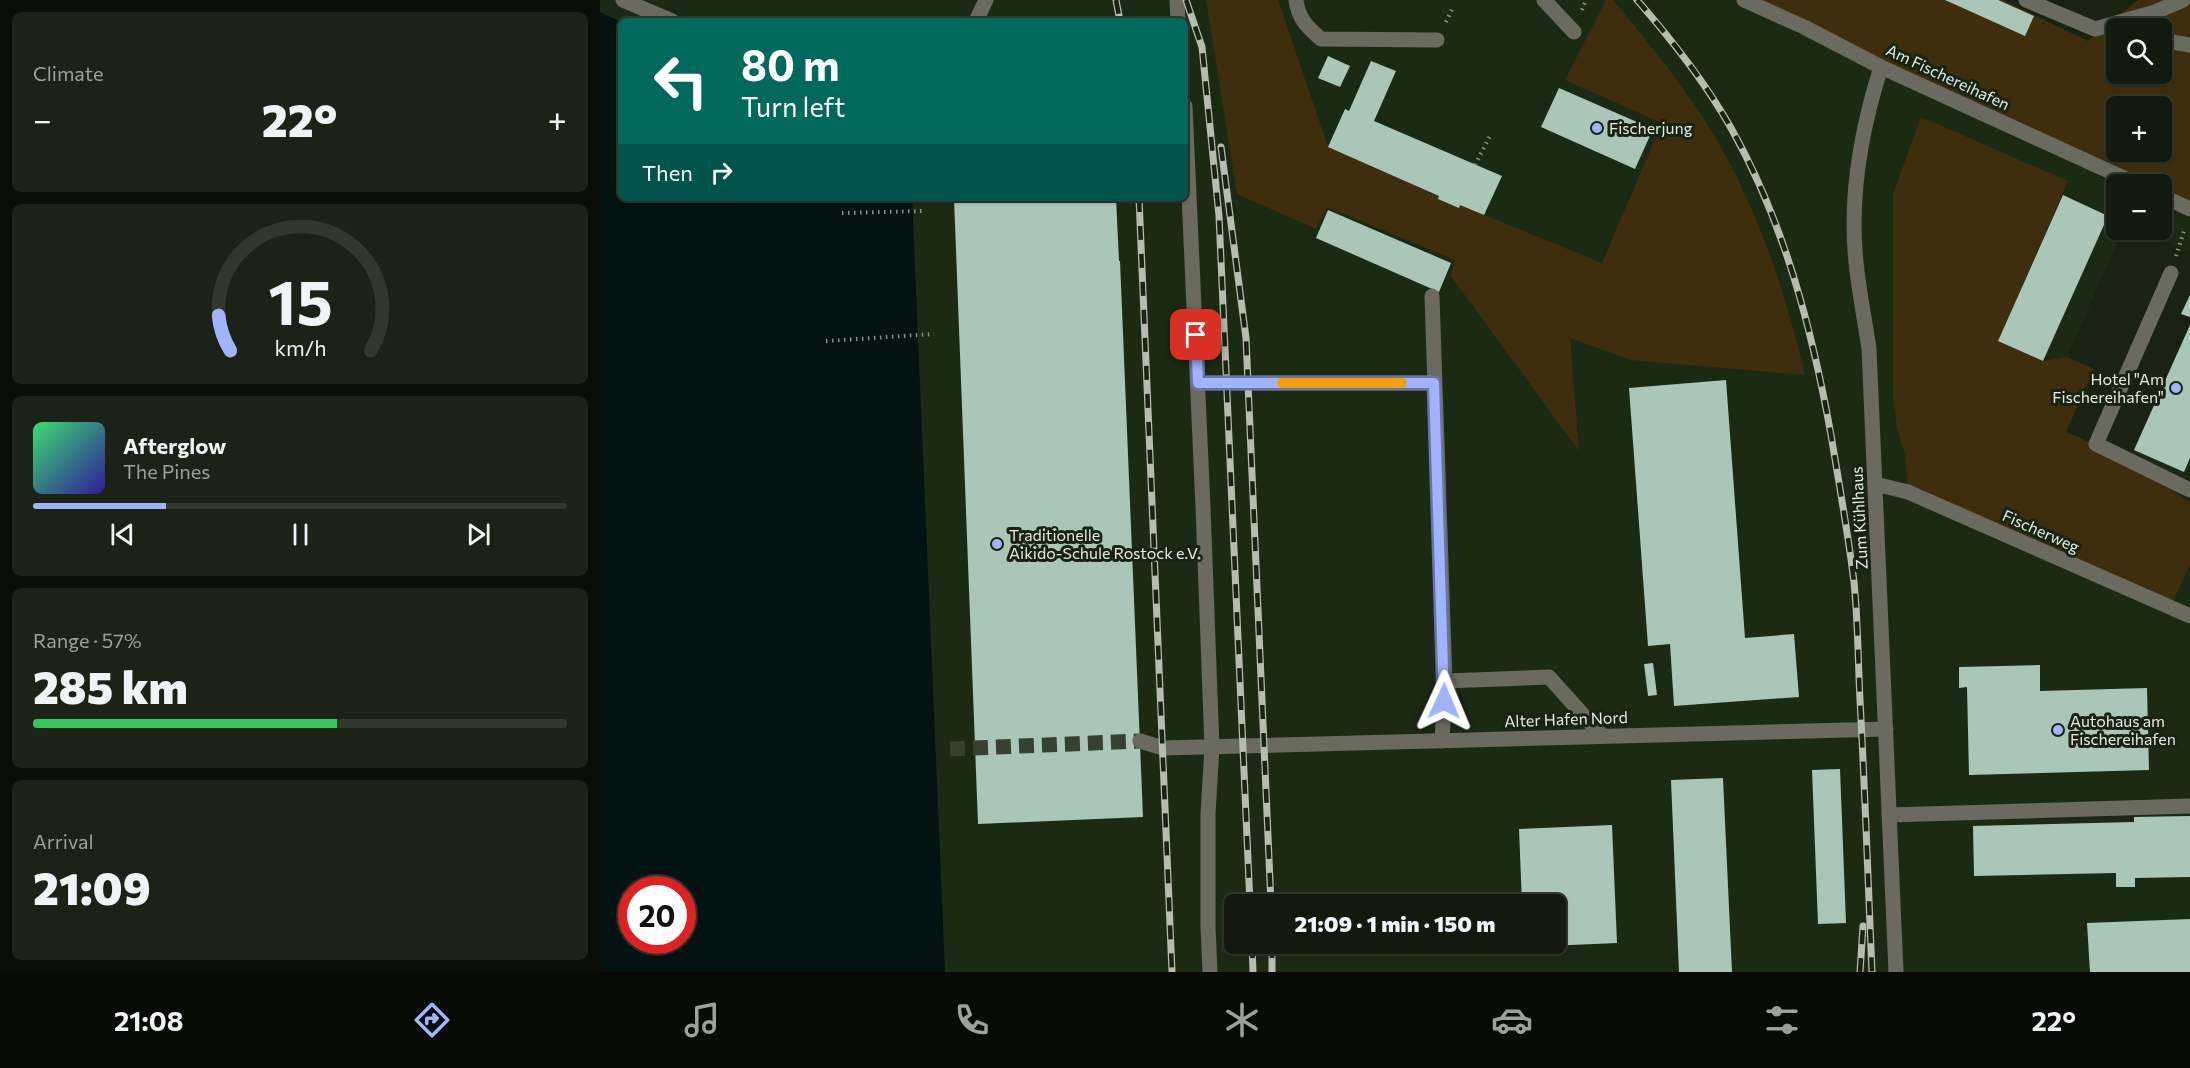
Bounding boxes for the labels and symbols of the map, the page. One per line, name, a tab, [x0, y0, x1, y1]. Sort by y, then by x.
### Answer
street label: Am Fischereihafen	[1884, 40, 2013, 113]
place label: Fischerjung	[1609, 118, 1693, 137]
marker: Fischerjung	[1590, 121, 1604, 135]
pin	[1170, 309, 1221, 360]
place label: Hotel "Am Fischereihafen"	[2052, 369, 2164, 406]
marker: Hotel "Am Fischereihafen"	[2169, 381, 2183, 395]
street label: Zum Kühlhaus	[1846, 466, 1871, 570]
street label: Fischerweg	[2000, 505, 2083, 556]
place label: Traditionelle Aikido-Schule Rostock e.V.	[1009, 525, 1201, 562]
marker: Traditionelle Aikido-Schule Rostock e.V.	[990, 537, 1004, 551]
position arrow	[1412, 669, 1476, 733]
street label: Alter Hafen Nord	[1504, 707, 1628, 730]
place label: Autohaus am Fischereihafen	[2070, 711, 2176, 748]
marker: Autohaus am Fischereihafen	[2051, 723, 2065, 737]
speed limit sign: 20	[618, 876, 696, 954]

